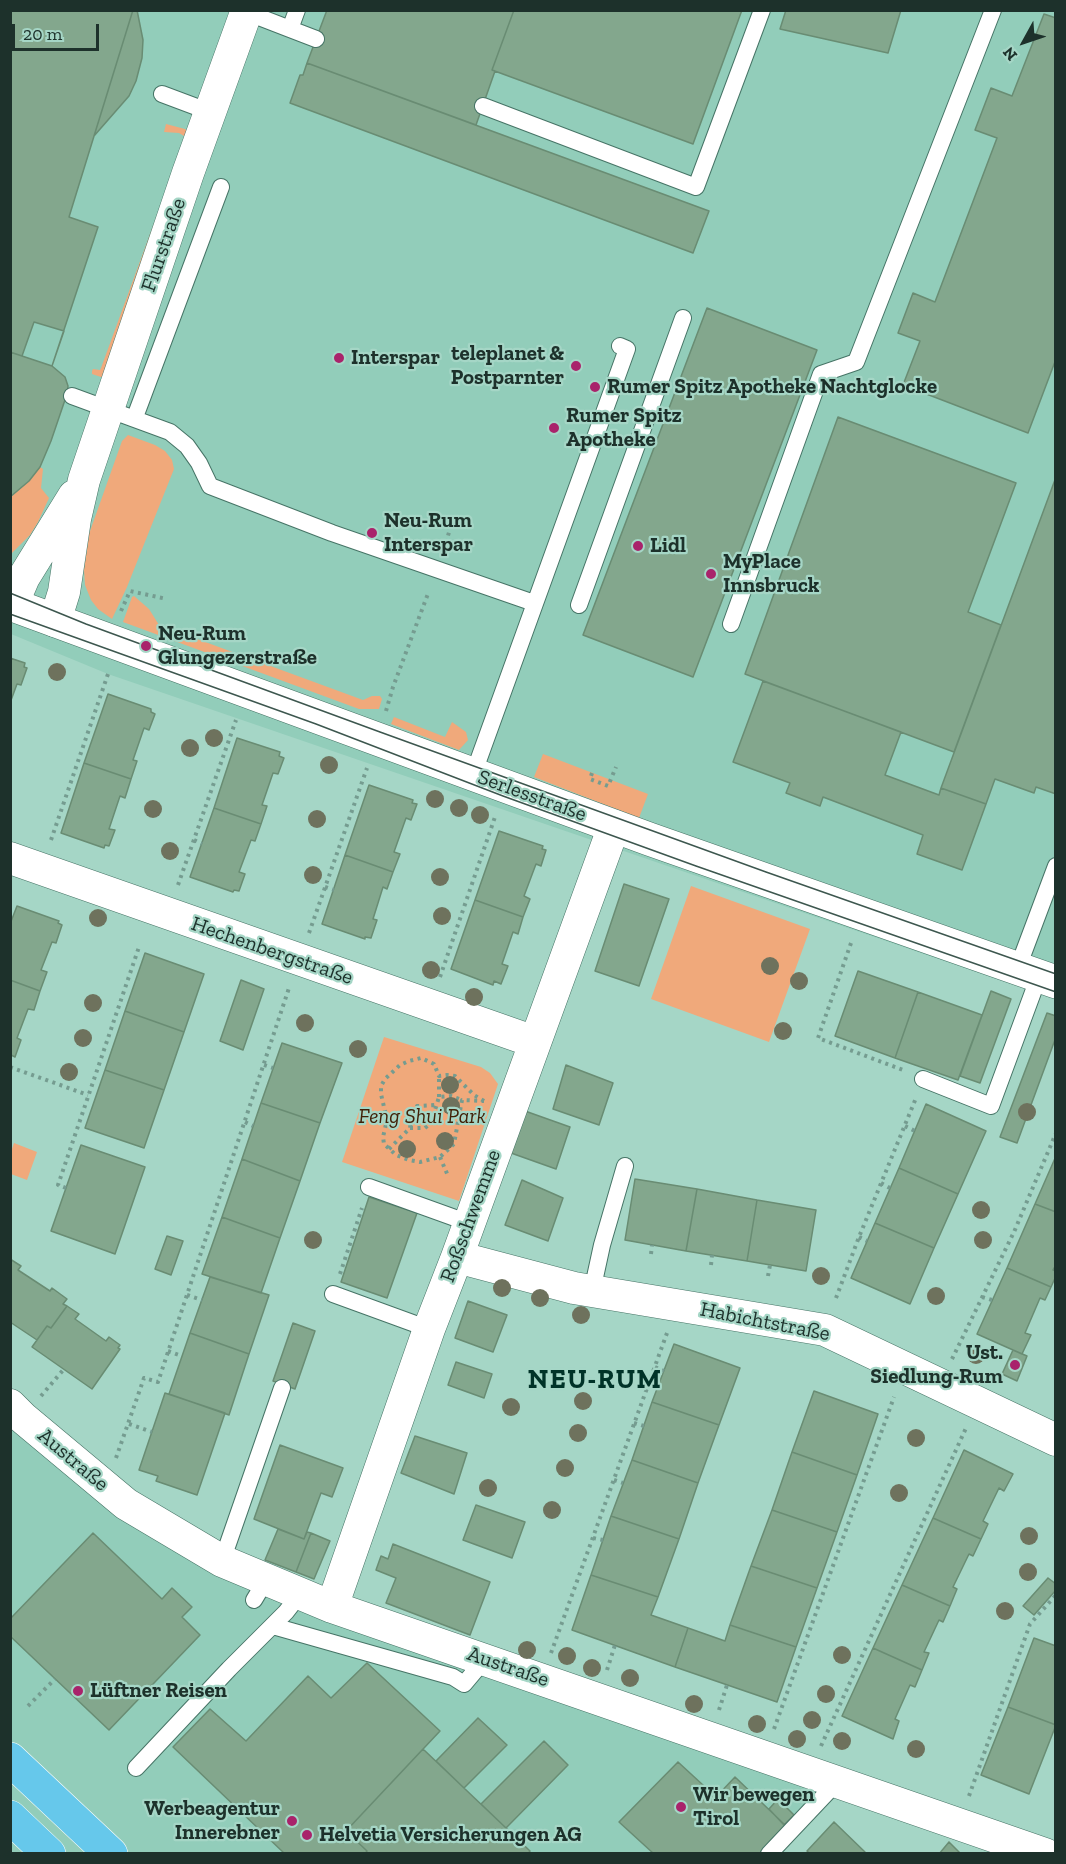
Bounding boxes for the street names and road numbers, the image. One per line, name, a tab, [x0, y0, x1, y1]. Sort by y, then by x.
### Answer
street label: Flurstraße	[136, 195, 192, 295]
street label: Serlesstraße	[474, 765, 590, 827]
street label: Hechenbergstraße	[188, 911, 356, 991]
street label: Roßschwemme	[435, 1146, 507, 1286]
street label: Habichtstraße	[698, 1297, 832, 1347]
street label: Austraße	[33, 1423, 113, 1497]
street label: Austraße	[464, 1641, 552, 1693]

